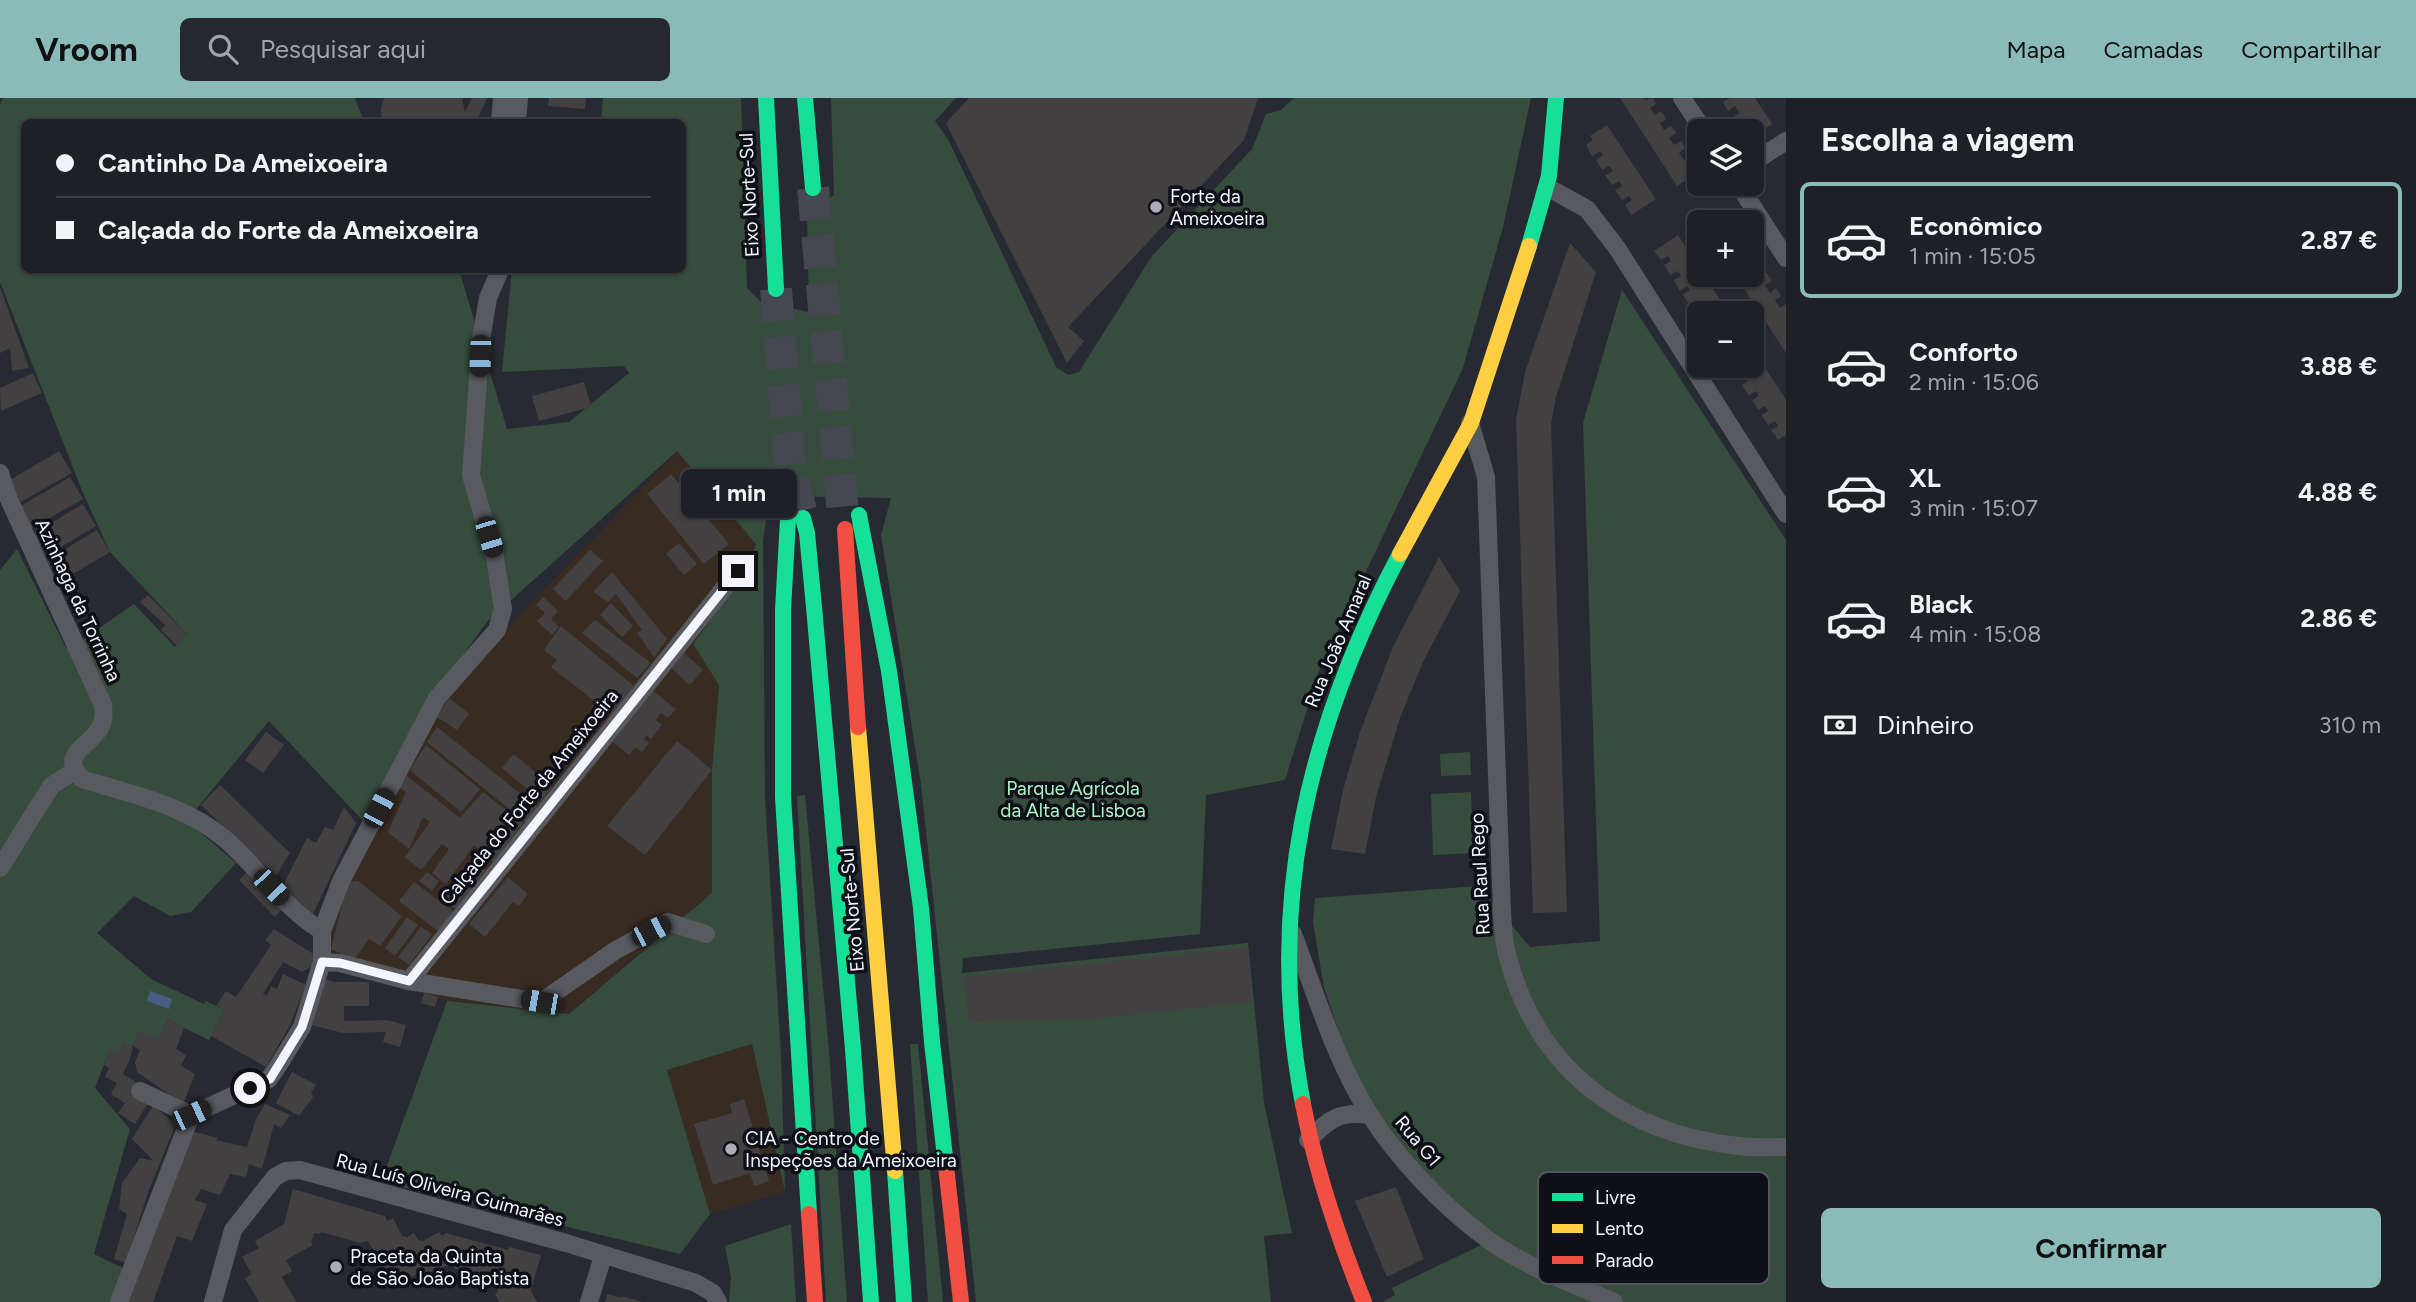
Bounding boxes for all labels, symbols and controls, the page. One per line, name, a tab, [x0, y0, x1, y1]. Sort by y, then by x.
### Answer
search box	[180, 18, 670, 81]
text: Vroom	[35, 30, 138, 69]
icon: search	[204, 30, 242, 68]
text: Pesquisar aqui	[260, 33, 426, 65]
text: Mapa	[2006, 35, 2065, 64]
text: Camadas	[2103, 35, 2203, 64]
text: Compartilhar	[2241, 35, 2381, 64]
map controls	[1687, 119, 1764, 378]
button: layers	[1687, 119, 1764, 196]
text: Escolha a viagem	[1821, 121, 2074, 159]
street label: Eixo Norte-Sul	[734, 132, 764, 258]
text: Cantinho Da Ameixoeira	[98, 147, 388, 179]
place label: Forte da Ameixoeira	[1170, 185, 1265, 230]
marker: Forte da Ameixoeira	[1148, 199, 1164, 215]
icon: car	[1825, 209, 1888, 272]
button: +	[1687, 210, 1764, 287]
text: Econômico	[1909, 210, 2042, 242]
text: Calçada do Forte da Ameixoeira	[98, 214, 479, 246]
text: 2.87 €	[2301, 224, 2377, 256]
text: 1 min · 15:05	[1909, 242, 2036, 270]
button: −	[1687, 301, 1764, 378]
car	[469, 335, 492, 377]
icon: car	[1825, 335, 1888, 398]
text: Conforto	[1909, 336, 2018, 368]
text: 3.88 €	[2300, 350, 2377, 382]
text: 2 min · 15:06	[1909, 368, 2039, 396]
icon: car	[1825, 461, 1888, 524]
text: XL	[1909, 462, 1941, 494]
callout: 1 min	[680, 470, 796, 518]
text: 4.88 €	[2298, 476, 2377, 508]
text: 1 min	[712, 479, 766, 507]
text: 3 min · 15:07	[1909, 494, 2038, 522]
car	[473, 514, 506, 560]
street label: Azinhaga da Torrinha	[30, 515, 126, 685]
route end	[722, 555, 754, 587]
street label: Rua João Amaral	[1300, 571, 1376, 711]
icon: car	[1825, 587, 1888, 650]
text: Black	[1909, 588, 1973, 620]
text: 2.86 €	[2300, 602, 2377, 634]
text: 4 min · 15:08	[1909, 620, 2041, 648]
street label: Calçada do Forte da Ameixoeira	[435, 685, 623, 909]
icon: cash	[1821, 706, 1859, 744]
text: Dinheiro	[1877, 709, 1974, 741]
text: 310 m	[2319, 711, 2381, 739]
park label: Parque Agrícola da Alta de Lisboa	[1000, 777, 1146, 822]
car	[360, 785, 399, 831]
street label: Rua Raul Rego	[1465, 812, 1495, 936]
street label: Eixo Norte-Sul	[835, 847, 869, 973]
car	[249, 865, 294, 909]
car	[628, 912, 675, 950]
car	[519, 988, 564, 1016]
route start	[234, 1072, 266, 1104]
car	[168, 1097, 215, 1133]
street label: Rua G1	[1390, 1111, 1446, 1171]
place label: CIA - Centro de Inspeções da Ameixoeira	[745, 1127, 957, 1172]
marker: CIA - Centro de Inspeções da Ameixoeira	[723, 1141, 739, 1157]
street label: Rua Luís Oliveira Guimarães	[334, 1149, 566, 1231]
legend	[1538, 1172, 1769, 1284]
text: Livre	[1595, 1186, 1636, 1209]
button: Confirmar	[1821, 1208, 2381, 1288]
text: Lento	[1595, 1217, 1644, 1240]
place label: Praceta da Quinta de São João Baptista	[350, 1245, 529, 1290]
text: Parado	[1595, 1249, 1654, 1272]
marker: Praceta da Quinta de São João Baptista	[328, 1259, 344, 1275]

